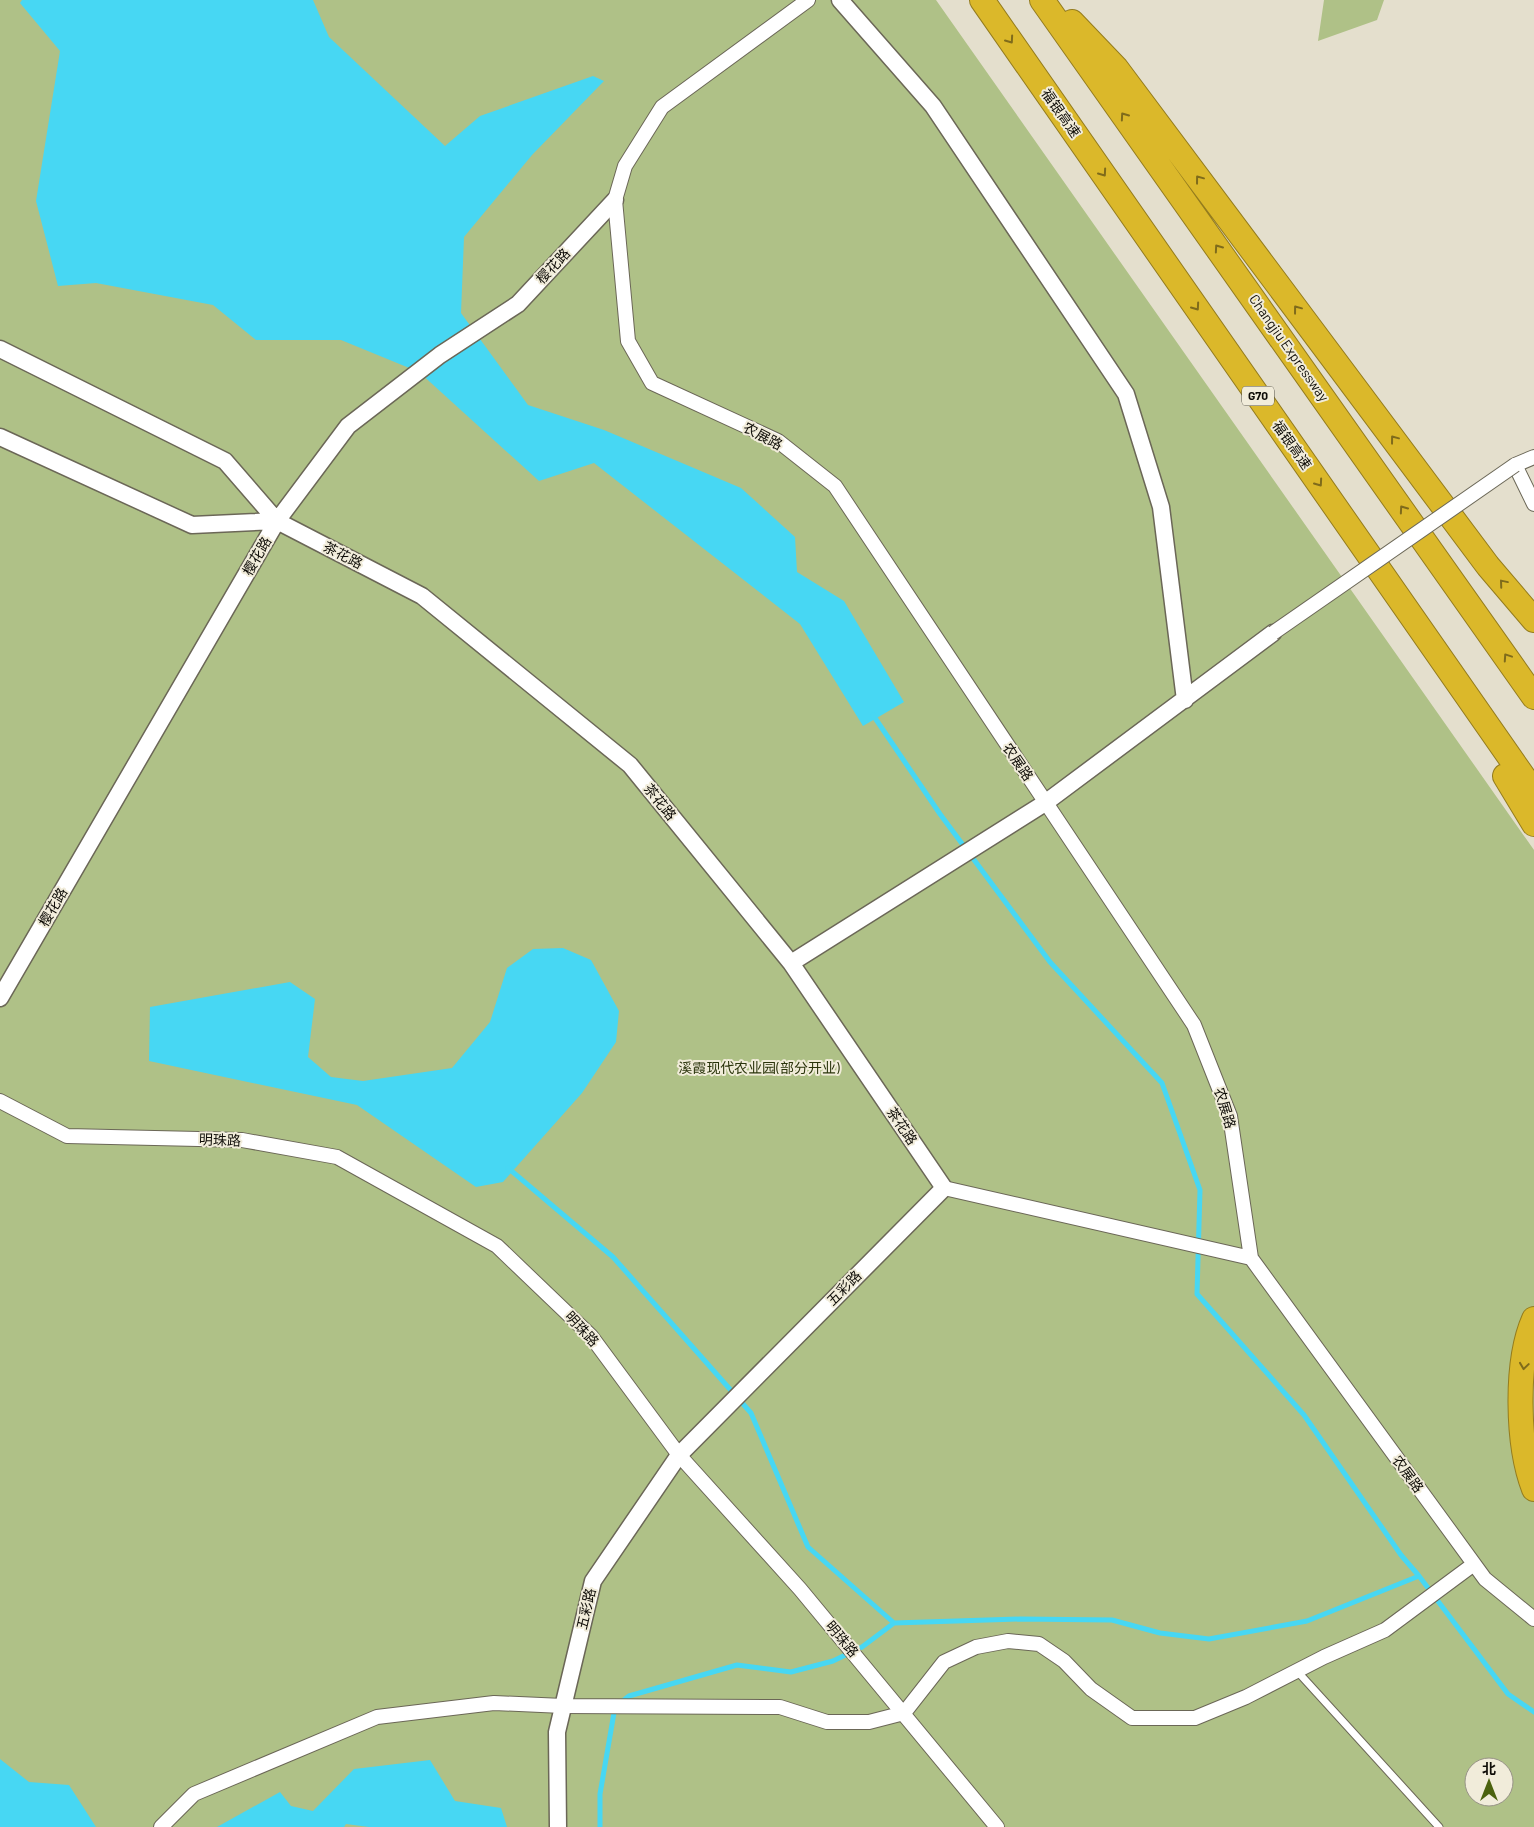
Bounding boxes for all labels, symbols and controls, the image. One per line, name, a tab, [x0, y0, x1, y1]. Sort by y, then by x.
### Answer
one-way arrow	[1004, 34, 1013, 44]
street label: 福银高速	[1038, 85, 1084, 141]
one-way arrow	[1121, 112, 1130, 122]
one-way arrow	[1097, 168, 1106, 177]
one-way arrow	[1197, 176, 1205, 185]
street label: 樱花路	[532, 245, 573, 287]
one-way arrow	[1215, 245, 1224, 254]
street label: Changjiu Expressway	[1246, 291, 1333, 405]
one-way arrow	[1190, 301, 1199, 311]
one-way arrow	[1294, 306, 1302, 315]
road number: G70	[1242, 386, 1274, 406]
street label: 福银高速	[1269, 417, 1315, 473]
street label: 农展路	[741, 418, 786, 453]
one-way arrow	[1391, 435, 1400, 445]
one-way arrow	[1313, 477, 1322, 487]
one-way arrow	[1400, 506, 1409, 515]
street label: 樱花路	[239, 533, 274, 578]
street label: 茶花路	[321, 537, 366, 572]
one-way arrow	[1500, 580, 1508, 589]
one-way arrow	[1503, 653, 1513, 662]
street label: 农展路	[1000, 740, 1037, 784]
street label: 茶花路	[641, 780, 680, 823]
street label: 樱花路	[35, 884, 70, 929]
park label: 溪霞现代农业园(部分开业)	[678, 1059, 840, 1076]
street label: 农展路	[1211, 1085, 1240, 1130]
street label: 茶花路	[884, 1104, 921, 1148]
street label: 明珠路	[199, 1130, 241, 1149]
street label: 五彩路	[823, 1267, 865, 1309]
street label: 明珠路	[562, 1308, 603, 1350]
one-way arrow	[1519, 1362, 1530, 1370]
street label: 农展路	[1389, 1452, 1428, 1496]
street label: 五彩路	[573, 1587, 599, 1631]
street label: 明珠路	[822, 1617, 862, 1660]
north arrow	[1464, 1757, 1514, 1807]
text: 北	[1482, 1760, 1496, 1777]

